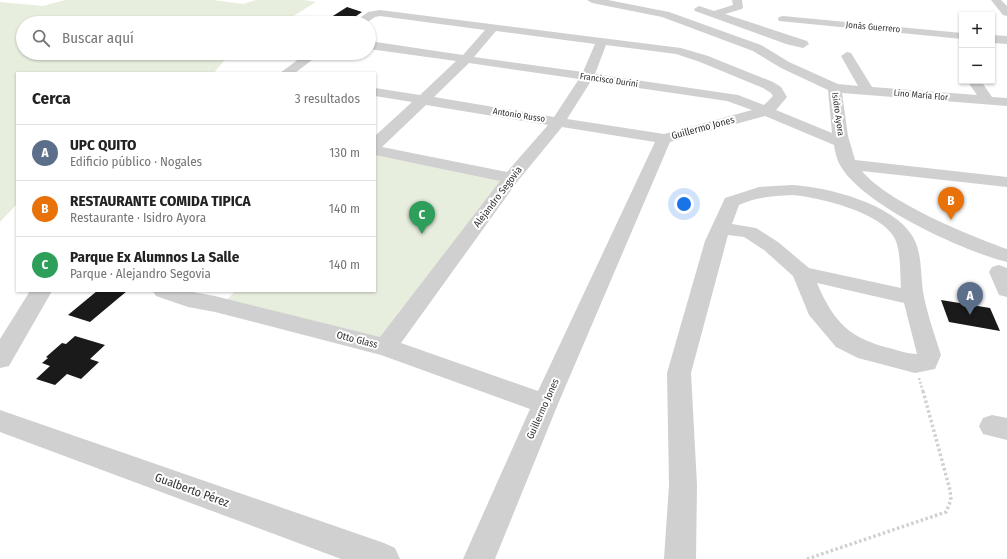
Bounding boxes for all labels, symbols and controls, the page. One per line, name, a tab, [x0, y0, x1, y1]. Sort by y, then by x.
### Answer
map controls	[959, 12, 995, 84]
button: +	[959, 12, 995, 48]
search box	[16, 16, 376, 60]
street label: Jonás Guerrero	[845, 20, 901, 34]
icon: search	[30, 27, 52, 49]
text: Buscar aquí	[62, 29, 134, 47]
button: −	[959, 48, 995, 84]
street label: Francisco Durini	[579, 71, 639, 89]
text: Cerca	[32, 88, 71, 109]
street label: Lino María Flor	[893, 88, 950, 102]
text: 3 resultados	[295, 91, 360, 106]
street label: Isidro Ayora	[830, 92, 846, 137]
street label: Antonio Russo	[492, 106, 546, 124]
street label: Guillermo Jones	[670, 114, 736, 142]
text: UPC QUITO	[70, 136, 137, 154]
text: A	[41, 145, 49, 160]
text: 130 m	[329, 145, 360, 160]
text: Edificio público · Nogales	[70, 154, 202, 169]
street label: Alejandro Segovia	[471, 164, 525, 230]
pin: B	[938, 187, 964, 220]
text: RESTAURANTE COMIDA TIPICA	[70, 192, 251, 210]
your location	[674, 194, 694, 214]
text: B	[41, 201, 49, 216]
text: 140 m	[329, 201, 360, 216]
pin: C	[409, 201, 435, 234]
text: Restaurante · Isidro Ayora	[70, 210, 206, 225]
text: Parque Ex Alumnos La Salle	[70, 248, 239, 266]
text: C	[42, 257, 48, 272]
text: 140 m	[329, 257, 360, 272]
text: Parque · Alejandro Segovia	[70, 266, 211, 281]
pin: A	[957, 282, 983, 315]
street label: Otto Glass	[335, 329, 379, 351]
street label: Guillermo Jones	[524, 377, 562, 441]
street label: Gualberto Pérez	[153, 470, 231, 510]

